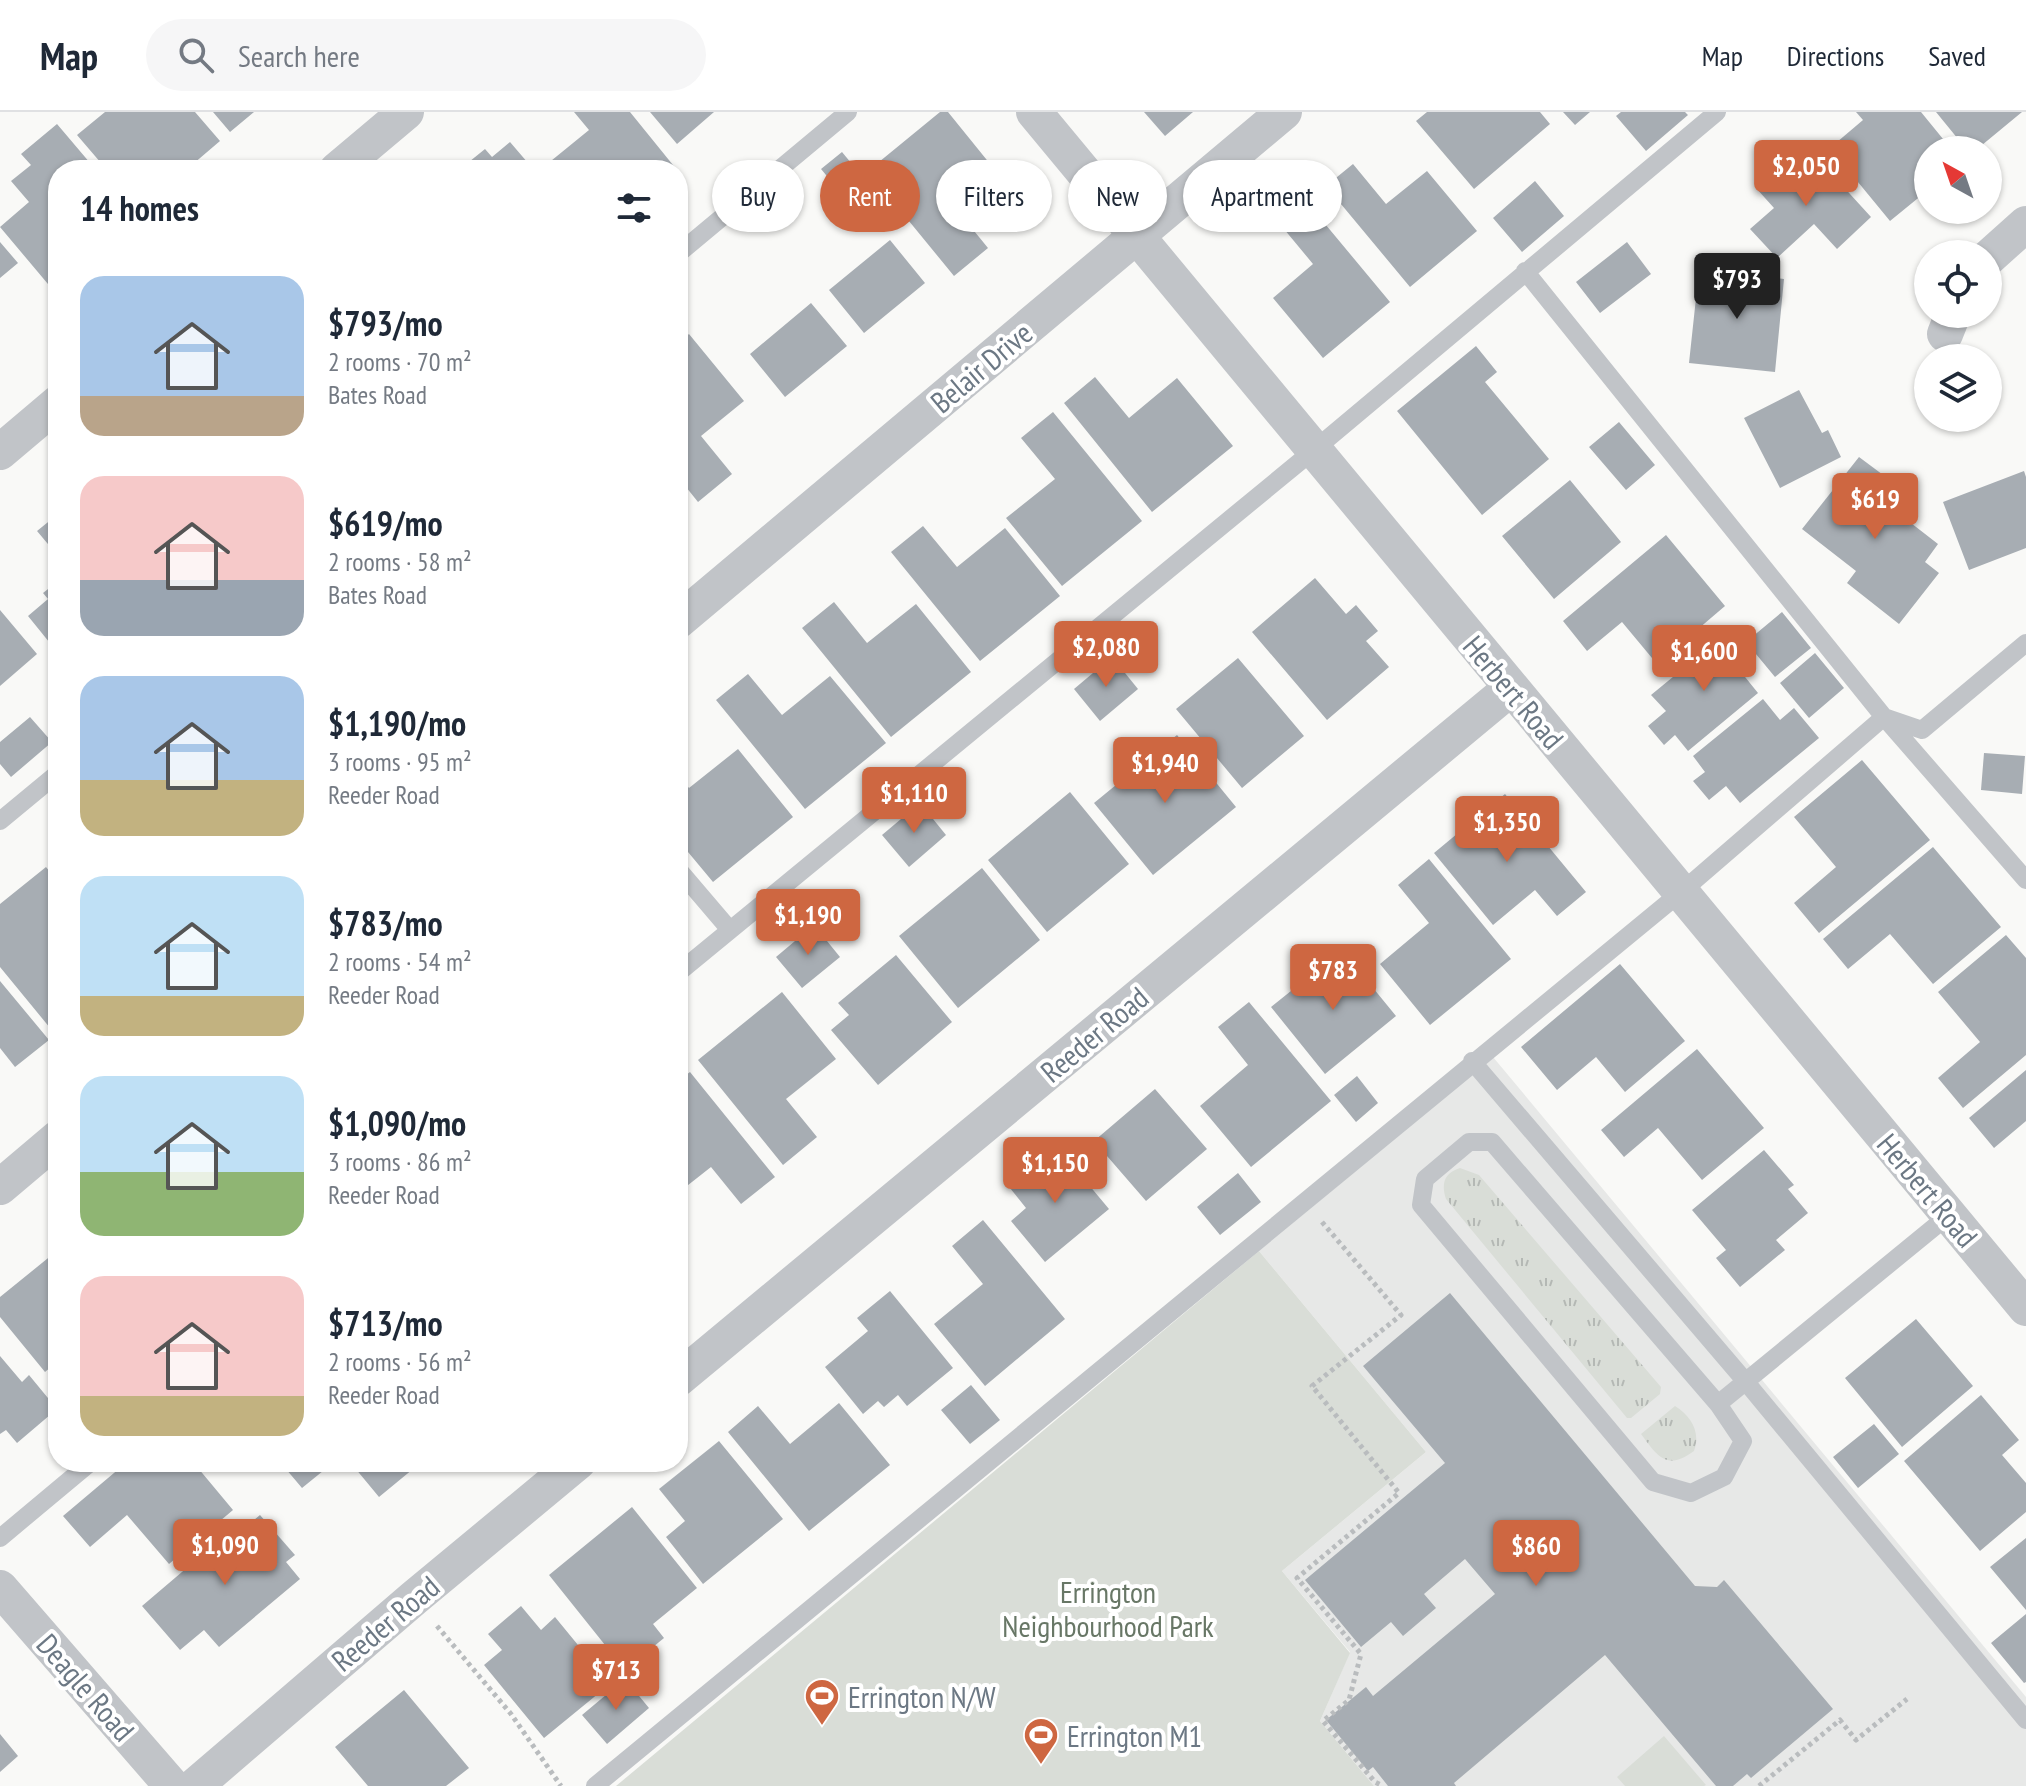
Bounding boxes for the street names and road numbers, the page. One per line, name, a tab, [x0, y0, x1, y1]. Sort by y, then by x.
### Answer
street label: Belair Drive	[922, 313, 1040, 421]
street label: Herbert Road	[1455, 627, 1573, 757]
street label: Reeder Road	[1032, 978, 1156, 1090]
street label: Herbert Road	[1869, 1125, 1987, 1255]
street label: Reeder Road	[323, 1567, 447, 1679]
street label: Deagle Road	[29, 1625, 143, 1749]

